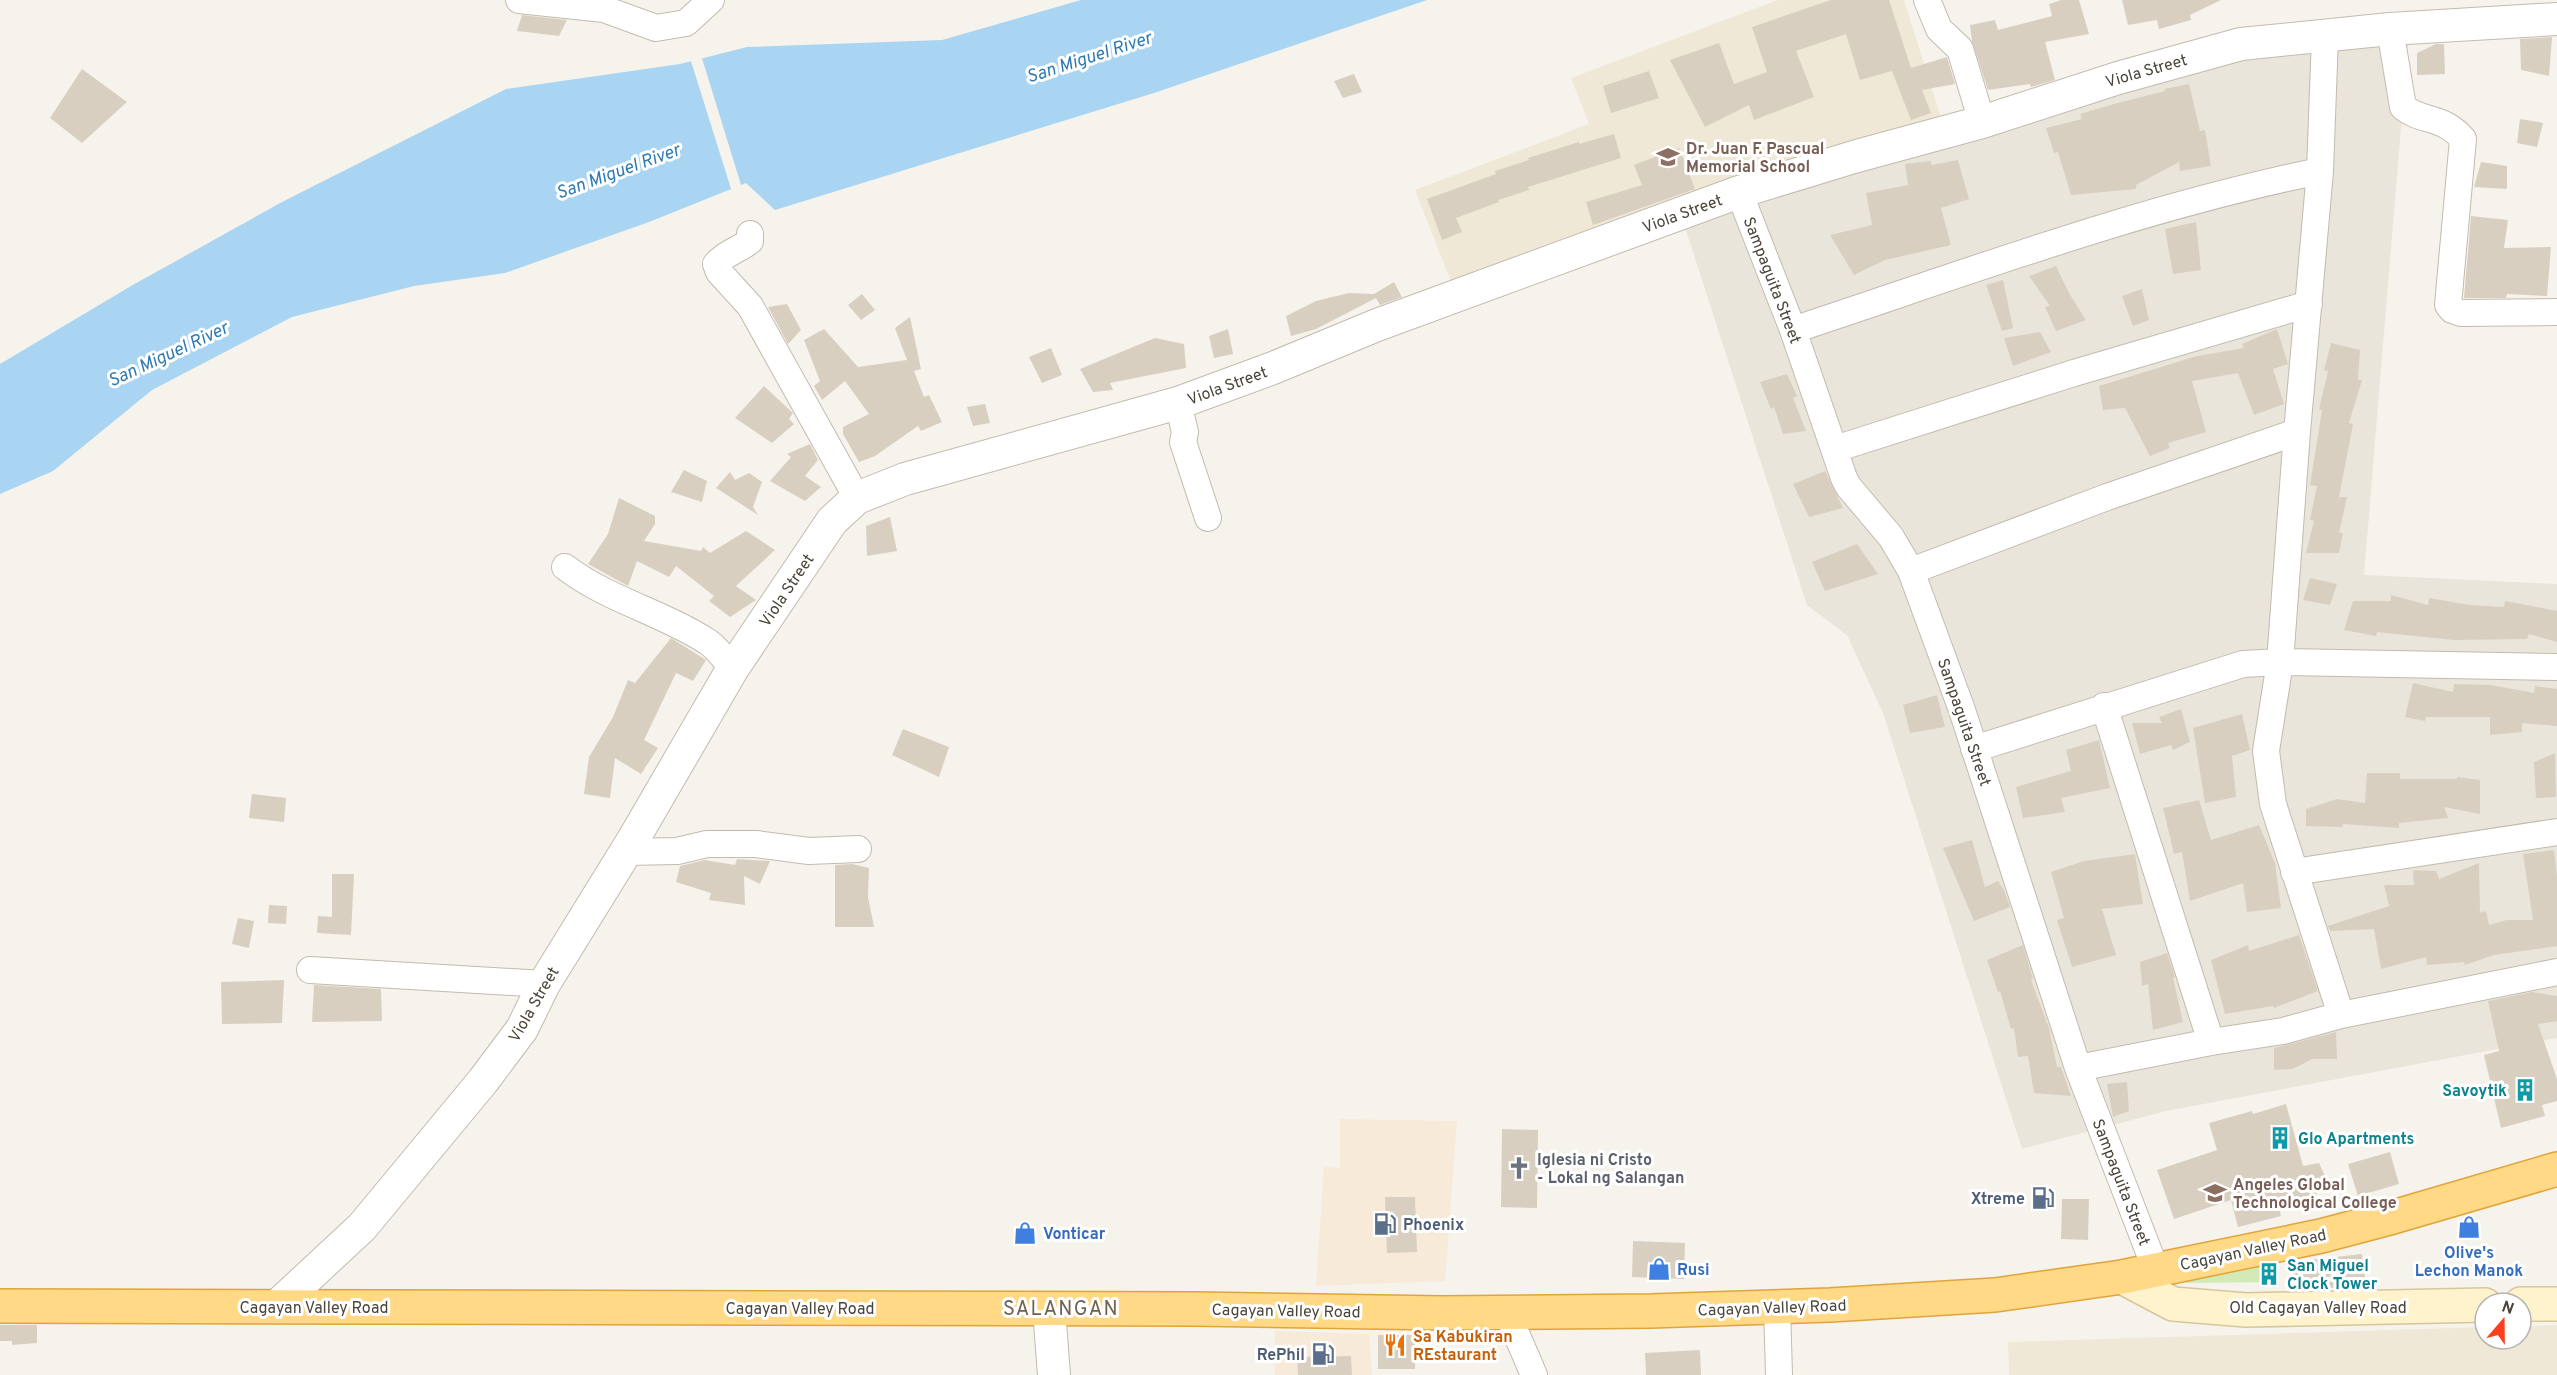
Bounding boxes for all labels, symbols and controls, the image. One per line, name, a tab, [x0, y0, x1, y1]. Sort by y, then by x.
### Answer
water label: San Miguel River	[1024, 27, 1157, 90]
street label: Viola Street	[2103, 51, 2190, 93]
water label: San Miguel River	[553, 139, 686, 206]
place label: Dr. Juan F. Pascual Memorial School	[1686, 140, 1824, 178]
school or university icon: Dr. Juan F. Pascual Memorial School	[1655, 144, 1681, 170]
street label: Viola Street	[1640, 191, 1725, 239]
street label: Sampaguita Street	[1738, 215, 1804, 347]
water label: San Miguel River	[105, 316, 234, 393]
street label: Viola Street	[1185, 363, 1270, 411]
street label: Viola Street	[756, 551, 819, 631]
street label: Sampaguita Street	[1932, 656, 1994, 789]
street label: Viola Street	[505, 964, 564, 1046]
building icon: Savoytik	[2512, 1077, 2538, 1103]
place label: Savoytik	[2442, 1082, 2507, 1102]
street label: Sampaguita Street	[2087, 1117, 2153, 1249]
building icon: Glo Apartments	[2267, 1125, 2293, 1151]
place label: Glo Apartments	[2298, 1130, 2415, 1150]
place label: Iglesia ni Cristo - Lokal ng Salangan	[1537, 1151, 1685, 1189]
church icon: Iglesia ni Cristo - Lokal ng Salangan	[1506, 1155, 1532, 1181]
place label: Angeles Global Technological College	[2233, 1176, 2397, 1214]
school or university icon: Angeles Global Technological College	[2202, 1180, 2228, 1206]
fuel station icon: Xtreme	[2030, 1185, 2056, 1211]
place label: Xtreme	[1971, 1190, 2025, 1210]
fuel station icon: Phoenix	[1372, 1211, 1398, 1237]
shop icon: Olive's Lechon Manok	[2456, 1214, 2482, 1240]
place label: Phoenix	[1403, 1216, 1464, 1236]
shop icon: Vonticar	[1012, 1220, 1038, 1246]
place label: Vonticar	[1043, 1225, 1106, 1245]
street label: Cagayan Valley Road	[2178, 1226, 2328, 1276]
place label: Olive's Lechon Manok	[2415, 1244, 2523, 1282]
shop icon: Rusi	[1646, 1256, 1672, 1282]
place label: San Miguel Clock Tower	[2287, 1257, 2378, 1295]
place label: Rusi	[1677, 1261, 1710, 1281]
building icon: San Miguel Clock Tower	[2256, 1261, 2282, 1287]
north arrow	[2473, 1291, 2533, 1351]
street label: Cagayan Valley Road	[1697, 1296, 1847, 1322]
district label: SALANGAN	[1003, 1297, 1119, 1323]
text: N	[2499, 1297, 2516, 1320]
street label: Cagayan Valley Road	[239, 1299, 389, 1319]
street label: Old Cagayan Valley Road	[2229, 1299, 2407, 1319]
street label: Cagayan Valley Road	[725, 1300, 875, 1320]
street label: Cagayan Valley Road	[1211, 1301, 1361, 1323]
place label: Sa Kabukiran REstaurant	[1413, 1328, 1513, 1366]
restaurant icon: Sa Kabukiran REstaurant	[1382, 1332, 1408, 1358]
fuel station icon: RePhil	[1310, 1341, 1336, 1367]
place label: RePhil	[1257, 1346, 1305, 1366]

